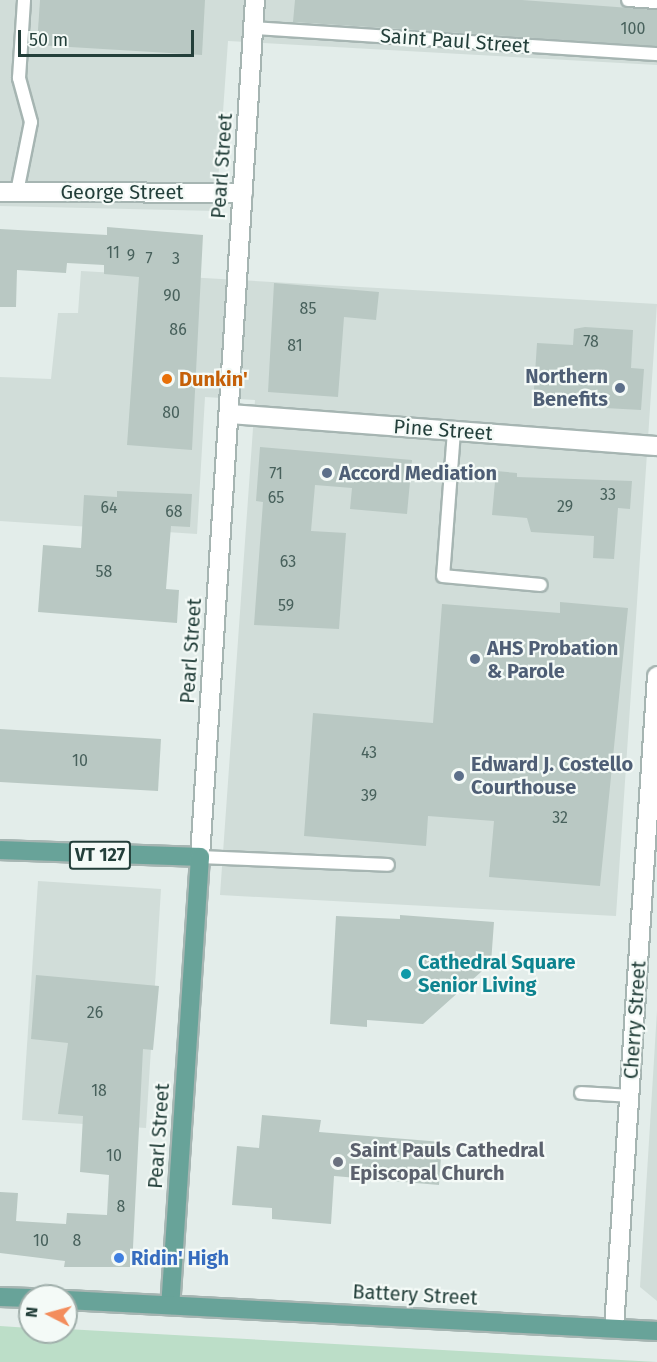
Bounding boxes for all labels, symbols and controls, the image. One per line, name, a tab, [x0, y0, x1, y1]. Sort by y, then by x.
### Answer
scale bar	[21, 18, 196, 56]
house number: 100	[621, 19, 645, 39]
street label: Saint Paul Street	[379, 24, 531, 58]
text: 50 m	[29, 29, 68, 51]
street label: Pearl Street	[206, 112, 238, 220]
street label: George Street	[60, 180, 184, 204]
house number: 11	[106, 243, 120, 263]
house number: 9	[127, 246, 135, 266]
house number: 7	[145, 249, 153, 269]
house number: 3	[172, 249, 180, 269]
house number: 90	[163, 286, 181, 306]
house number: 85	[300, 299, 316, 319]
house number: 86	[169, 320, 187, 340]
house number: 78	[583, 332, 599, 352]
house number: 81	[287, 336, 303, 356]
place label: Northern Benefits	[525, 365, 608, 412]
place label: Dunkin'	[179, 367, 248, 391]
marker: Dunkin'	[160, 372, 174, 386]
marker: Northern Benefits	[613, 381, 627, 395]
house number: 80	[162, 403, 180, 423]
street label: Pine Street	[393, 415, 493, 445]
place label: Accord Mediation	[339, 461, 497, 485]
house number: 71	[269, 464, 283, 484]
marker: Accord Mediation	[320, 466, 334, 480]
house number: 33	[600, 485, 616, 505]
house number: 65	[268, 488, 284, 508]
house number: 29	[557, 497, 573, 517]
house number: 64	[100, 498, 118, 518]
house number: 68	[165, 502, 183, 522]
house number: 63	[280, 552, 296, 572]
house number: 58	[96, 562, 112, 582]
house number: 59	[278, 596, 294, 616]
street label: Pearl Street	[175, 597, 207, 705]
place label: AHS Probation & Parole	[487, 636, 618, 683]
marker: AHS Probation & Parole	[468, 652, 482, 666]
house number: 43	[361, 743, 377, 763]
house number: 10	[72, 751, 88, 771]
place label: Edward J. Costello Courthouse	[471, 752, 633, 799]
marker: Edward J. Costello Courthouse	[452, 769, 466, 783]
house number: 39	[361, 786, 377, 806]
house number: 32	[552, 808, 568, 828]
road number: VT 127	[68, 840, 132, 870]
place label: Cathedral Square Senior Living	[418, 951, 576, 998]
street label: Cherry Street	[619, 960, 651, 1080]
marker: Cathedral Square Senior Living	[399, 967, 413, 981]
house number: 26	[87, 1003, 103, 1023]
house number: 18	[91, 1081, 107, 1101]
street label: Pearl Street	[143, 1082, 175, 1190]
place label: Saint Pauls Cathedral Episcopal Church	[350, 1138, 544, 1185]
house number: 10	[106, 1146, 122, 1166]
marker: Saint Pauls Cathedral Episcopal Church	[331, 1155, 345, 1169]
house number: 8	[117, 1197, 125, 1217]
house number: 10	[33, 1231, 49, 1251]
house number: 8	[73, 1231, 81, 1251]
place label: Ridin' High	[131, 1246, 229, 1270]
marker: Ridin' High	[112, 1251, 126, 1265]
street label: Battery Street	[352, 1280, 478, 1310]
north arrow	[18, 1284, 78, 1344]
text: N	[22, 1306, 42, 1319]

